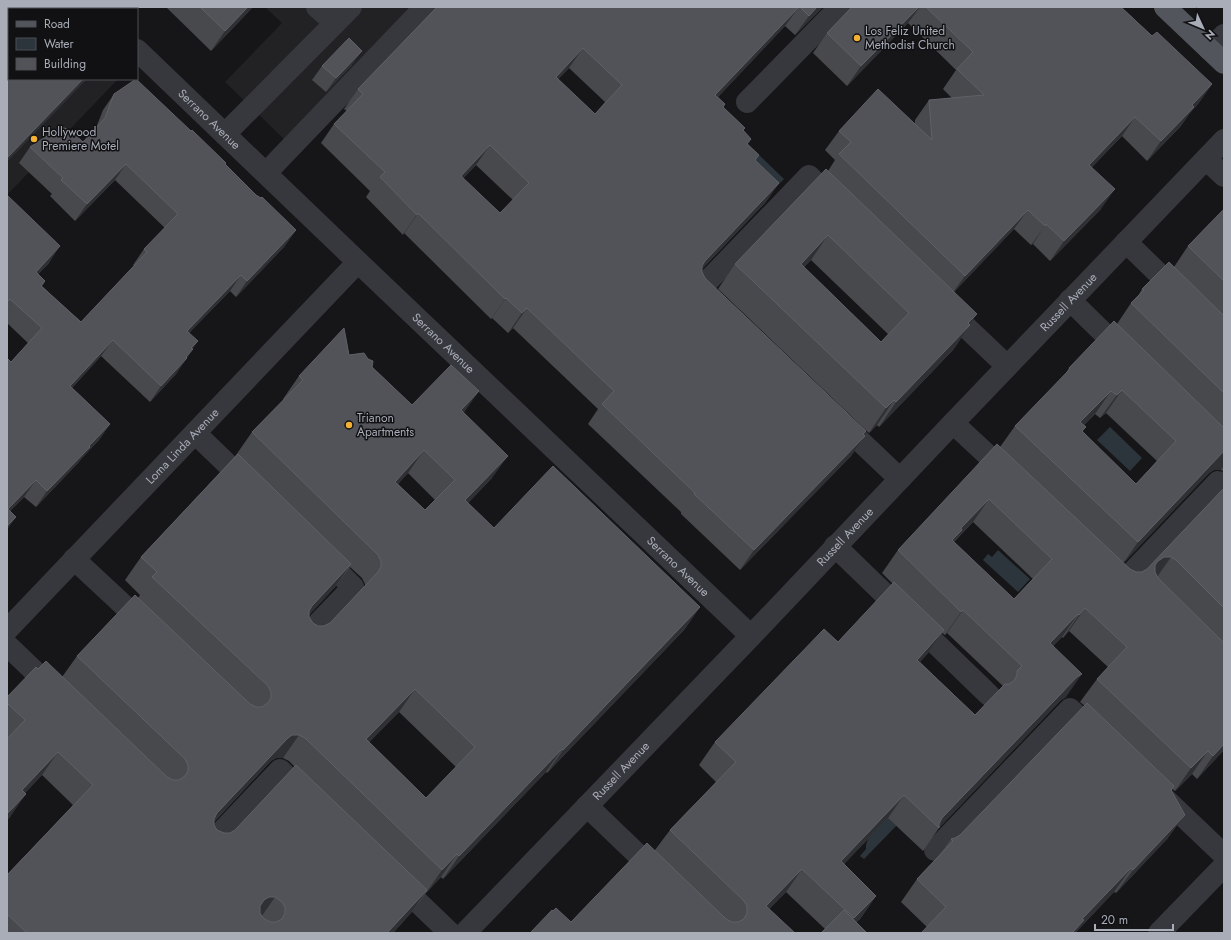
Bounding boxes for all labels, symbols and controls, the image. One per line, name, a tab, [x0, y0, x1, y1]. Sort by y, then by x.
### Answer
legend	[8, 8, 138, 80]
north arrow	[1183, 8, 1223, 48]
text: Road	[44, 15, 70, 33]
place label: Los Feliz United Methodist Church	[865, 22, 955, 54]
text: N	[1201, 26, 1219, 44]
marker: Los Feliz United Methodist Church	[852, 33, 862, 43]
text: Water	[44, 35, 75, 53]
text: Building	[44, 55, 86, 73]
street label: Serrano Avenue	[174, 85, 245, 154]
place label: Hollywood Premiere Motel	[42, 123, 119, 155]
marker: Hollywood Premiere Motel	[29, 134, 39, 144]
street label: Russell Avenue	[1036, 269, 1101, 336]
street label: Serrano Avenue	[408, 309, 479, 378]
street label: Loma Linda Avenue	[142, 404, 223, 488]
place label: Trianon Apartments	[357, 409, 414, 441]
marker: Trianon Apartments	[344, 420, 354, 430]
street label: Russell Avenue	[813, 503, 878, 570]
street label: Serrano Avenue	[643, 532, 713, 601]
street label: Russell Avenue	[588, 737, 654, 804]
scale bar	[1095, 906, 1173, 932]
text: 20 m	[1101, 911, 1128, 929]

